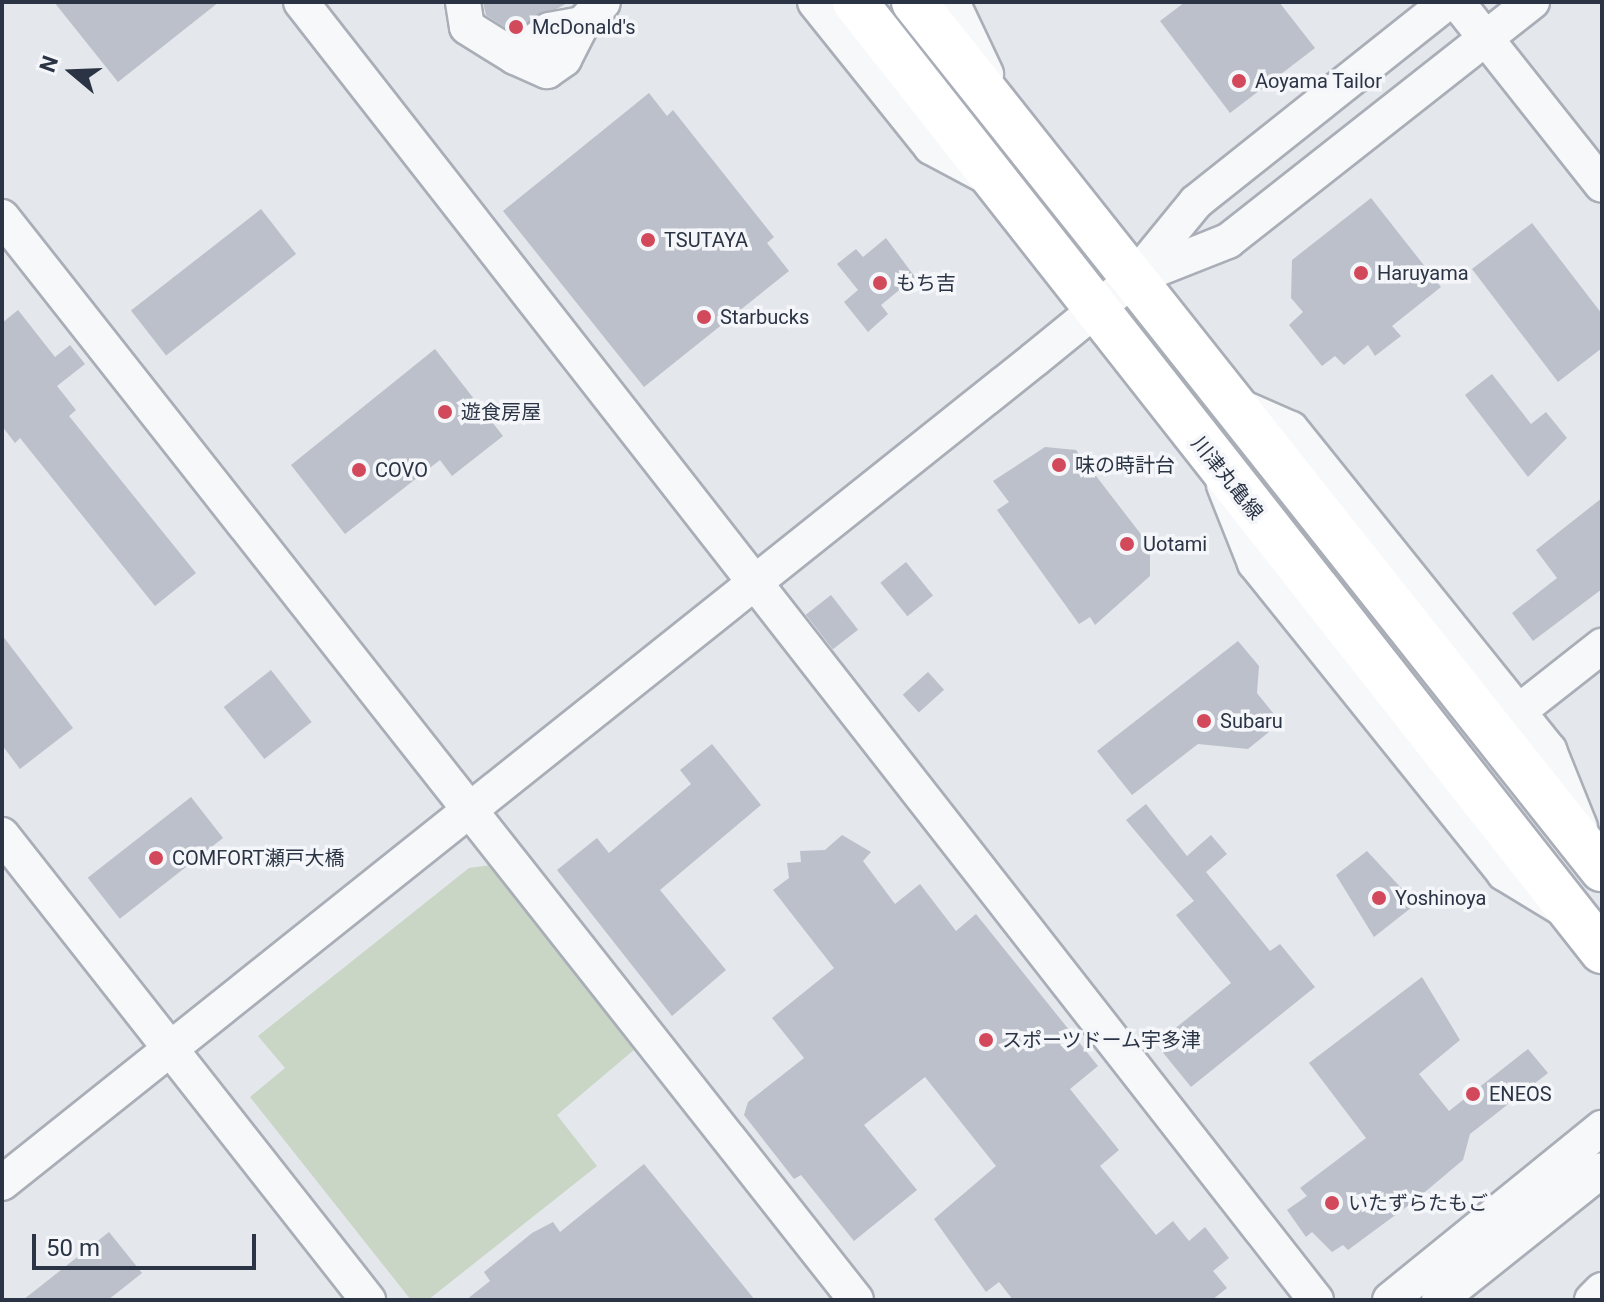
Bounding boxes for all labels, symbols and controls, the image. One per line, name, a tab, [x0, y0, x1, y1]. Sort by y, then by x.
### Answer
place label: McDonald's	[532, 15, 636, 39]
marker: McDonald's	[507, 18, 525, 36]
north arrow	[32, 32, 112, 112]
text: N	[34, 53, 63, 75]
place label: Aoyama Tailor	[1255, 69, 1382, 93]
marker: Aoyama Tailor	[1230, 72, 1248, 90]
place label: TSUTAYA	[664, 228, 748, 252]
marker: TSUTAYA	[639, 231, 657, 249]
place label: Haruyama	[1377, 261, 1469, 285]
marker: Haruyama	[1352, 264, 1370, 282]
place label: もち吉	[896, 271, 956, 295]
marker: もち吉	[871, 274, 889, 292]
place label: Starbucks	[720, 305, 809, 329]
marker: Starbucks	[695, 308, 713, 326]
place label: 遊食房屋	[461, 400, 541, 424]
marker: 遊食房屋	[436, 403, 454, 421]
street label: 川津丸亀線	[1186, 432, 1268, 524]
place label: 味の時計台	[1075, 453, 1175, 477]
marker: 味の時計台	[1050, 456, 1068, 474]
place label: COVO	[375, 458, 428, 482]
marker: COVO	[350, 461, 368, 479]
place label: Uotami	[1143, 532, 1207, 556]
marker: Uotami	[1118, 535, 1136, 553]
place label: Subaru	[1220, 709, 1283, 733]
marker: Subaru	[1195, 712, 1213, 730]
place label: COMFORT瀬戸大橋	[172, 846, 345, 870]
marker: COMFORT瀬戸大橋	[147, 849, 165, 867]
place label: Yoshinoya	[1395, 886, 1486, 910]
marker: Yoshinoya	[1370, 889, 1388, 907]
place label: スポーツドーム宇多津	[1002, 1028, 1202, 1052]
marker: スポーツドーム宇多津	[977, 1031, 995, 1049]
place label: ENEOS	[1489, 1082, 1552, 1106]
marker: ENEOS	[1464, 1085, 1482, 1103]
place label: いたずらたもご	[1348, 1191, 1488, 1215]
marker: いたずらたもご	[1323, 1194, 1341, 1212]
scale bar	[36, 1218, 260, 1268]
text: 50 m	[46, 1234, 100, 1262]

